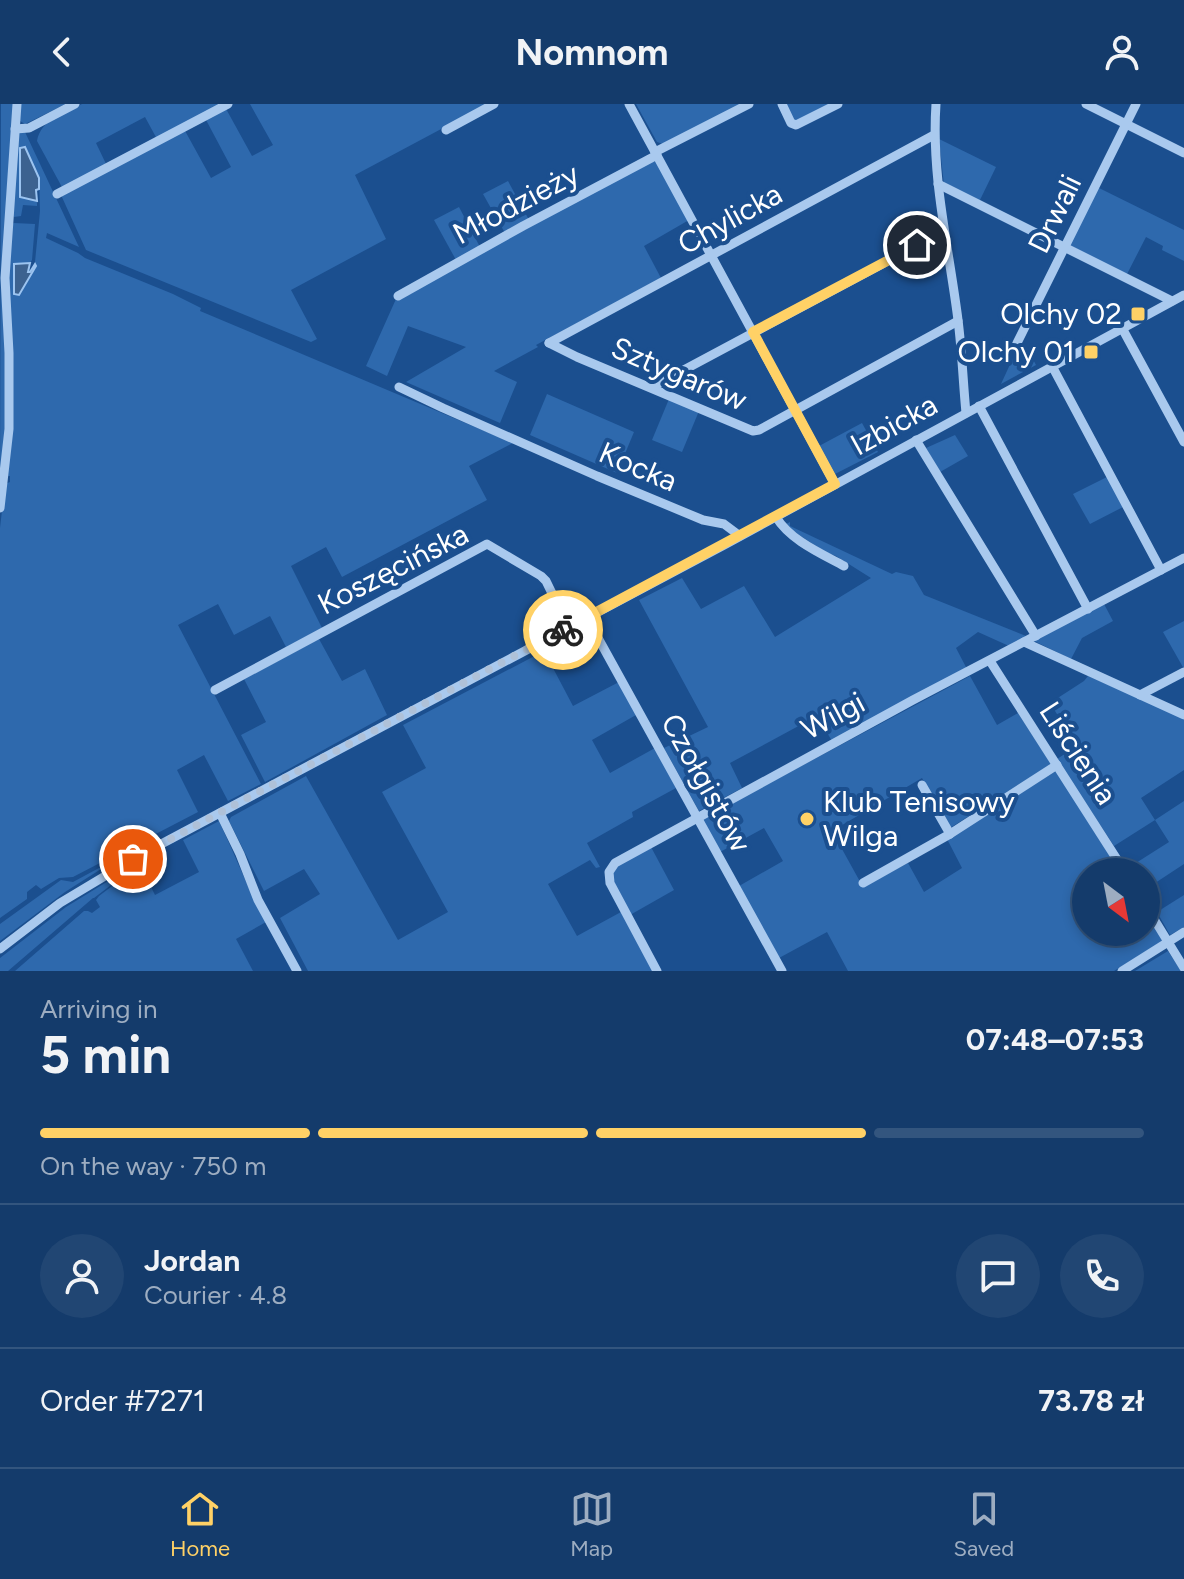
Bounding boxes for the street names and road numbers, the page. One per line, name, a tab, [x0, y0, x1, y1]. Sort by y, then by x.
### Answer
street label: Młodzieży	[446, 155, 585, 252]
street label: Drwali	[1020, 168, 1089, 259]
street label: Chylicka	[671, 175, 788, 262]
street label: Sztygarów	[606, 328, 753, 419]
street label: Izbicka	[844, 386, 943, 463]
street label: Kocka	[594, 434, 683, 499]
street label: Koszęcińska	[311, 515, 474, 622]
street label: Wilgi	[795, 684, 871, 748]
street label: Liścienia	[1032, 694, 1125, 811]
street label: Czołgistów	[653, 707, 760, 859]

